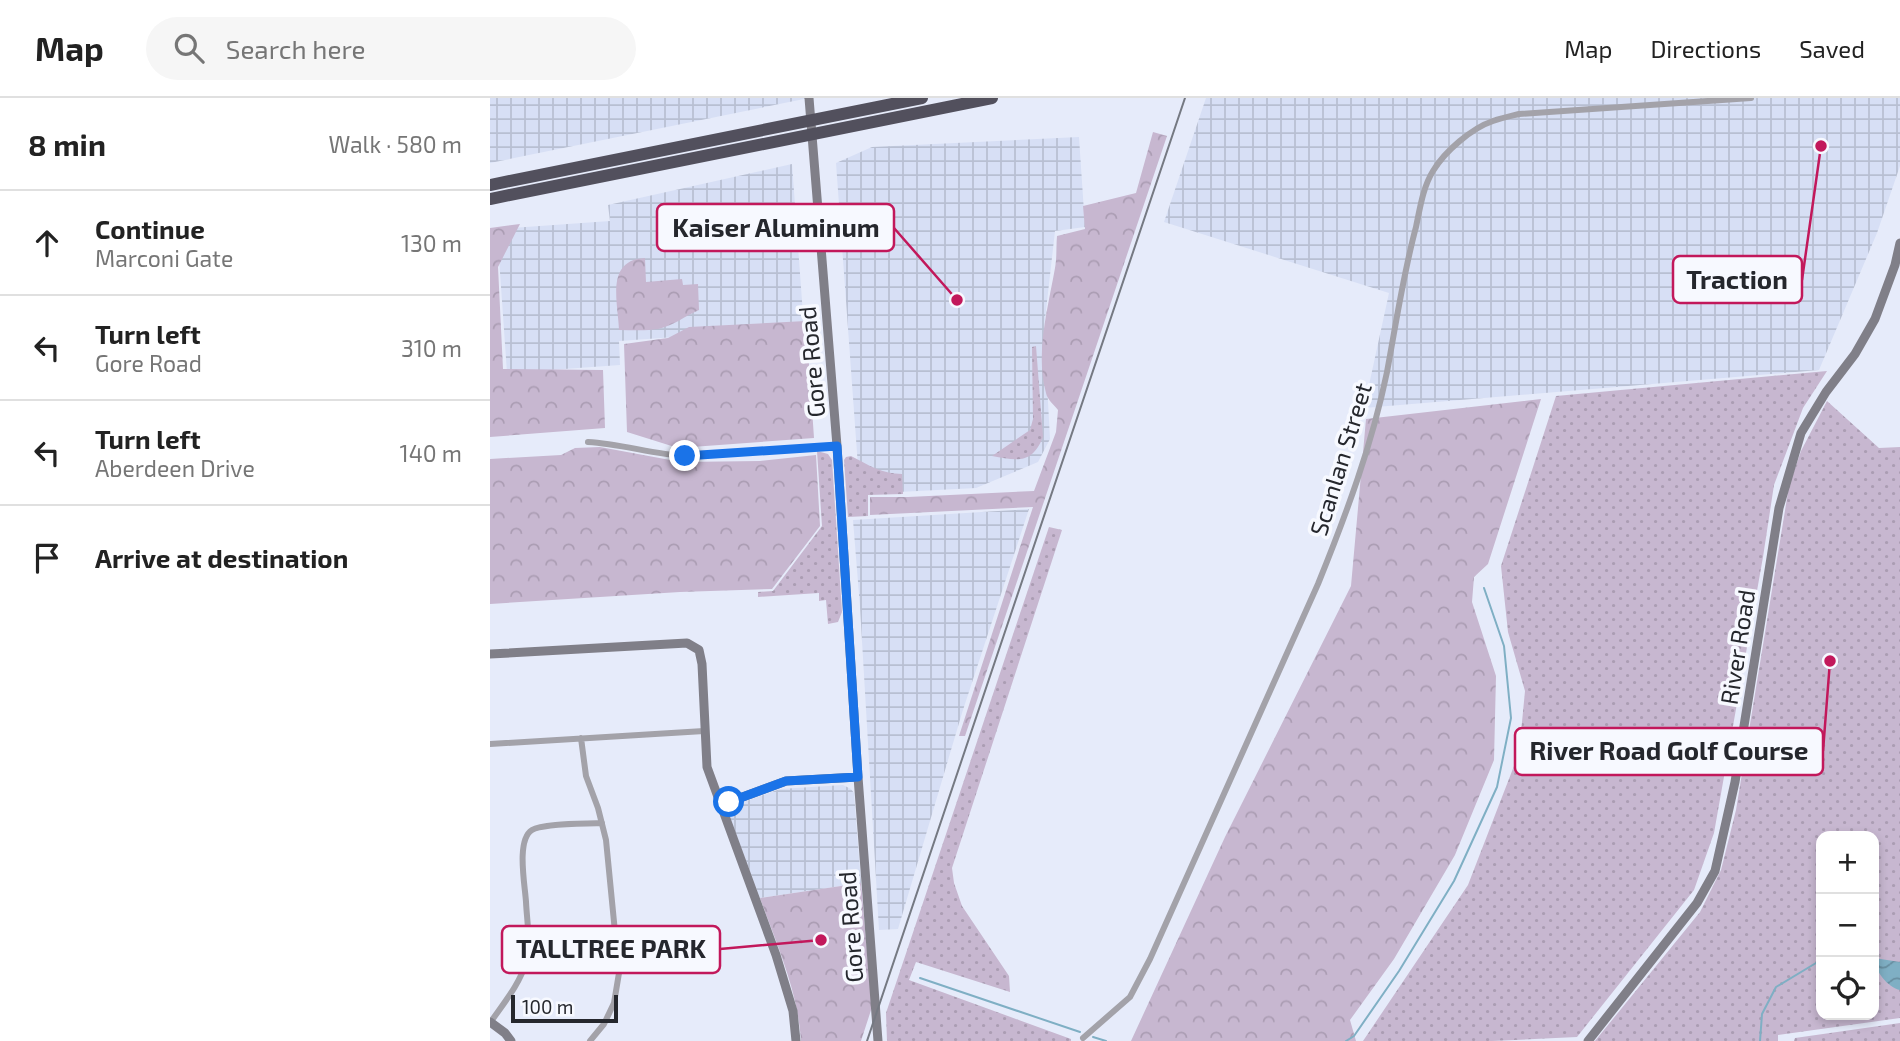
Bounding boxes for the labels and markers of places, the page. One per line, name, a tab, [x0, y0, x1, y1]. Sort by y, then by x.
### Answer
callout: Kaiser Aluminum	[657, 204, 894, 251]
callout: Traction	[1673, 256, 1802, 303]
callout: River Road Golf Course	[1515, 728, 1823, 775]
callout: TALLTREE PARK	[502, 926, 720, 973]

